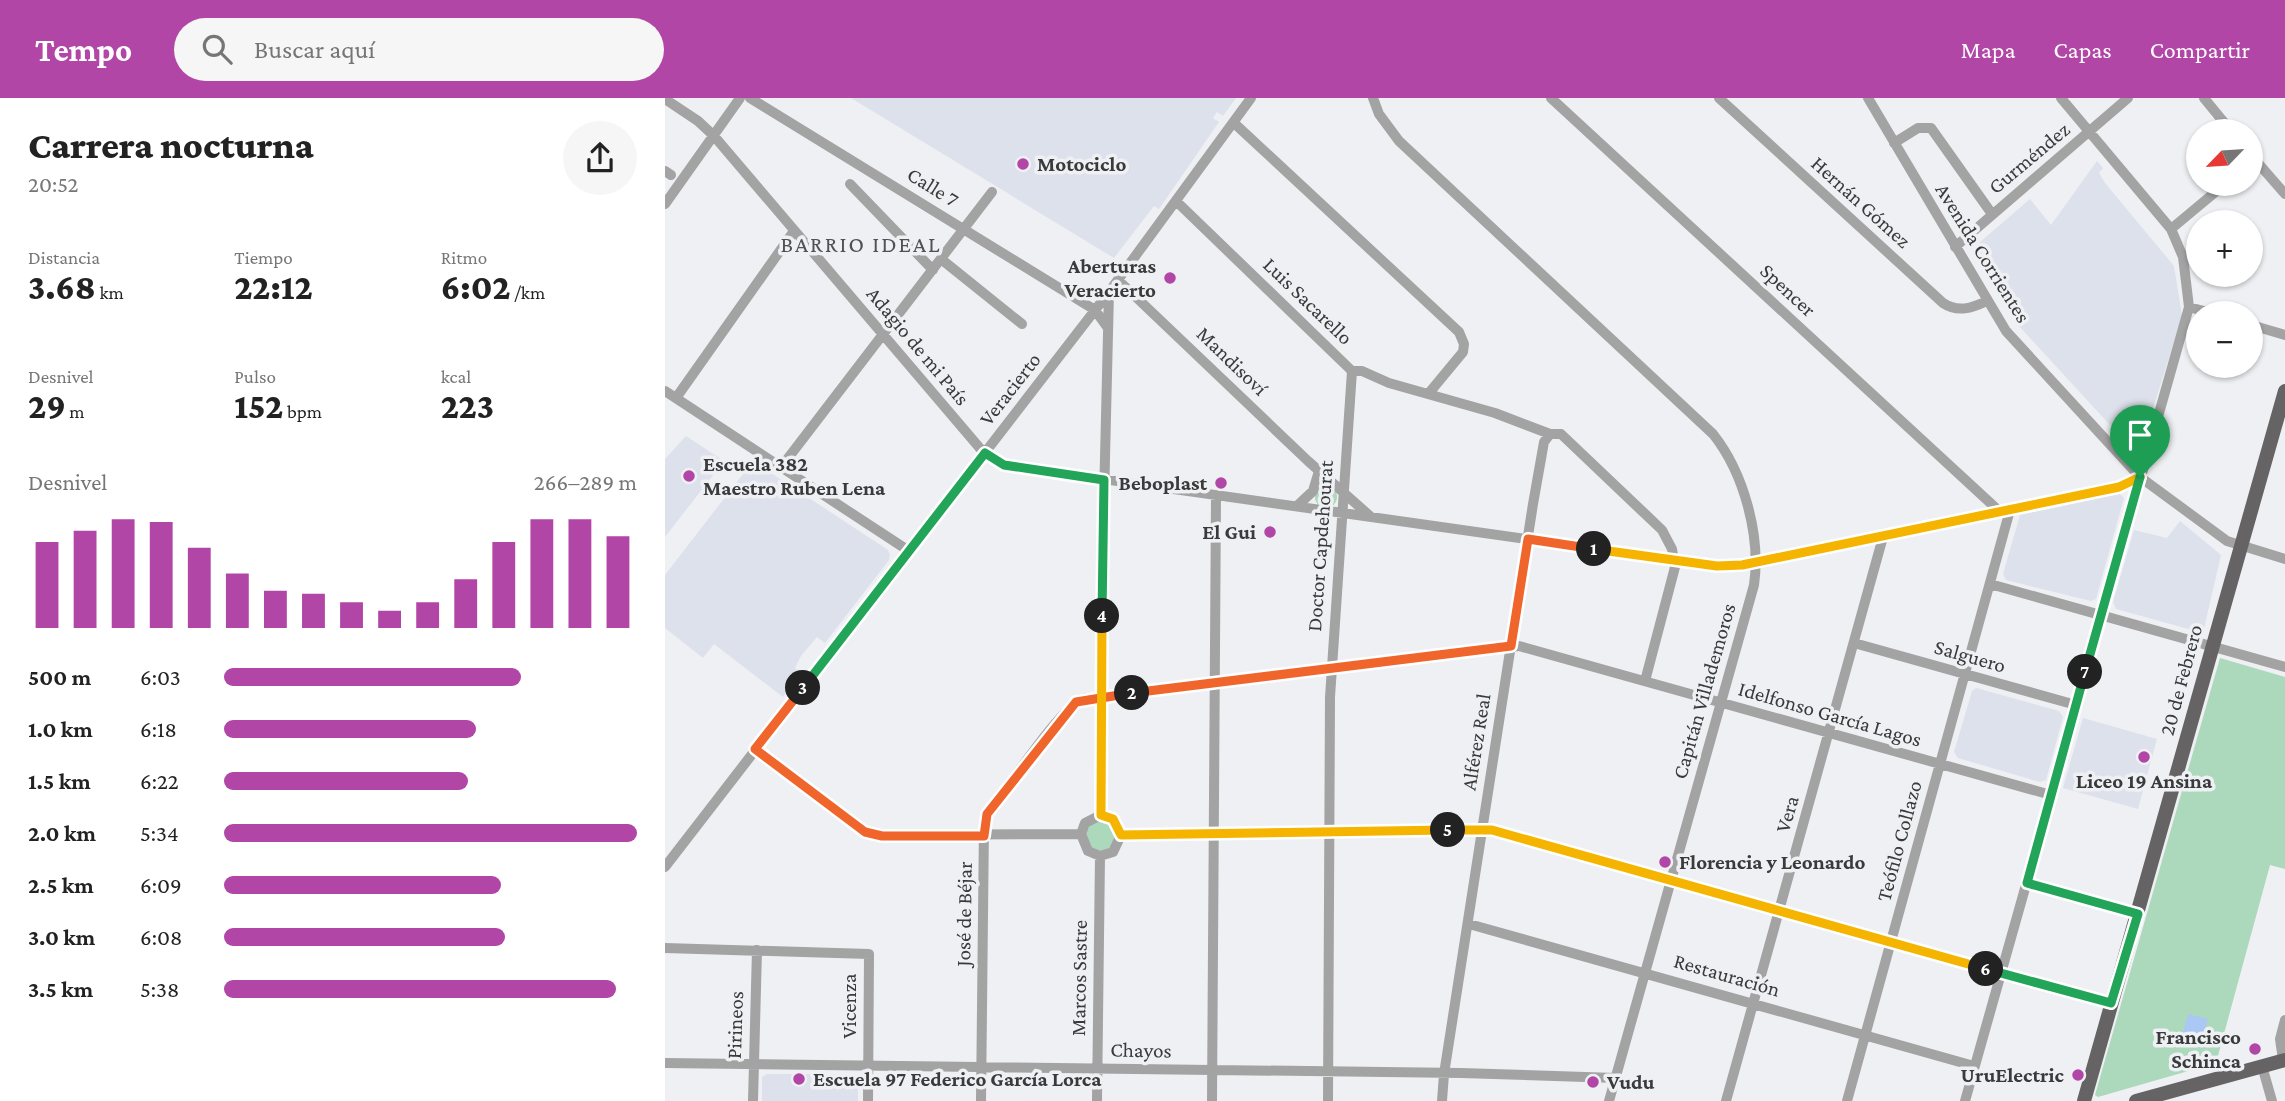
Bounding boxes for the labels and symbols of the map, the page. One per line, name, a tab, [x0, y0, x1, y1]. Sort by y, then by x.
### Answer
street label: Gurméndez	[1984, 117, 2074, 199]
north arrow	[2186, 119, 2263, 196]
street label: Hernán Gómez	[1806, 151, 1916, 253]
place label: Motociclo	[1037, 152, 1126, 176]
marker: Motociclo	[1015, 156, 1031, 172]
street label: Calle 7	[903, 162, 963, 212]
street label: Avenida Corrientes	[1931, 179, 2035, 327]
district label: BARRIO IDEAL	[780, 231, 942, 257]
street label: Luis Sacarello	[1258, 252, 1358, 350]
place label: Aberturas Veracierto	[1064, 254, 1156, 302]
street label: Spencer	[1755, 258, 1821, 322]
marker: Aberturas Veracierto	[1162, 270, 1178, 286]
street label: Adagio de mi País	[862, 282, 974, 410]
street label: Mandisoví	[1192, 322, 1273, 402]
street label: Veracierto	[974, 348, 1046, 430]
pin	[2110, 405, 2170, 477]
place label: Escuela 382 Maestro Ruben Lena	[703, 452, 886, 500]
street label: Doctor Capdehourat	[1302, 459, 1338, 632]
marker: Escuela 382 Maestro Ruben Lena	[681, 468, 697, 484]
place label: Beboplast	[1119, 471, 1207, 495]
marker: Beboplast	[1213, 475, 1229, 491]
place label: El Gui	[1202, 520, 1256, 544]
marker: El Gui	[1262, 524, 1278, 540]
pin: 1	[1577, 532, 1611, 566]
pin: 4	[1085, 598, 1119, 634]
street label: Capitán Villademoros	[1667, 600, 1741, 782]
street label: 20 de Febrero	[2155, 622, 2207, 738]
street label: Salguero	[1932, 634, 2008, 678]
pin: 7	[2067, 654, 2103, 690]
pin: 3	[785, 670, 821, 706]
pin: 2	[1114, 676, 1149, 710]
street label: Idelfonso García Lagos	[1736, 676, 1924, 752]
street label: Alférez Real	[1457, 692, 1495, 792]
marker: Liceo 19 Ansina	[2136, 749, 2152, 765]
place label: Liceo 19 Ansina	[2076, 769, 2213, 793]
street label: Teófilo Collazo	[1871, 778, 1927, 904]
street label: Vera	[1770, 793, 1804, 835]
pin: 5	[1431, 812, 1465, 848]
place label: Florencia y Leonardo	[1679, 850, 1865, 874]
marker: Florencia y Leonardo	[1657, 854, 1673, 870]
street label: José de Béjar	[951, 861, 977, 969]
street label: Marcos Sastre	[1066, 920, 1092, 1036]
street label: Restauración	[1671, 948, 1783, 1002]
pin: 6	[1969, 952, 2003, 986]
street label: Vicenza	[837, 973, 861, 1038]
street label: Pirineos	[722, 991, 748, 1059]
place label: Francisco Schinca	[2156, 1025, 2242, 1073]
street label: Chayos	[1110, 1037, 1172, 1063]
marker: Francisco Schinca	[2247, 1041, 2263, 1057]
place label: UruElectric	[1961, 1063, 2065, 1087]
place label: Escuela 97 Federico García Lorca	[813, 1067, 1102, 1091]
marker: UruElectric	[2070, 1067, 2086, 1083]
place label: Vudu	[1606, 1070, 1655, 1094]
marker: Escuela 97 Federico García Lorca	[791, 1071, 807, 1087]
marker: Vudu	[1585, 1074, 1601, 1090]

